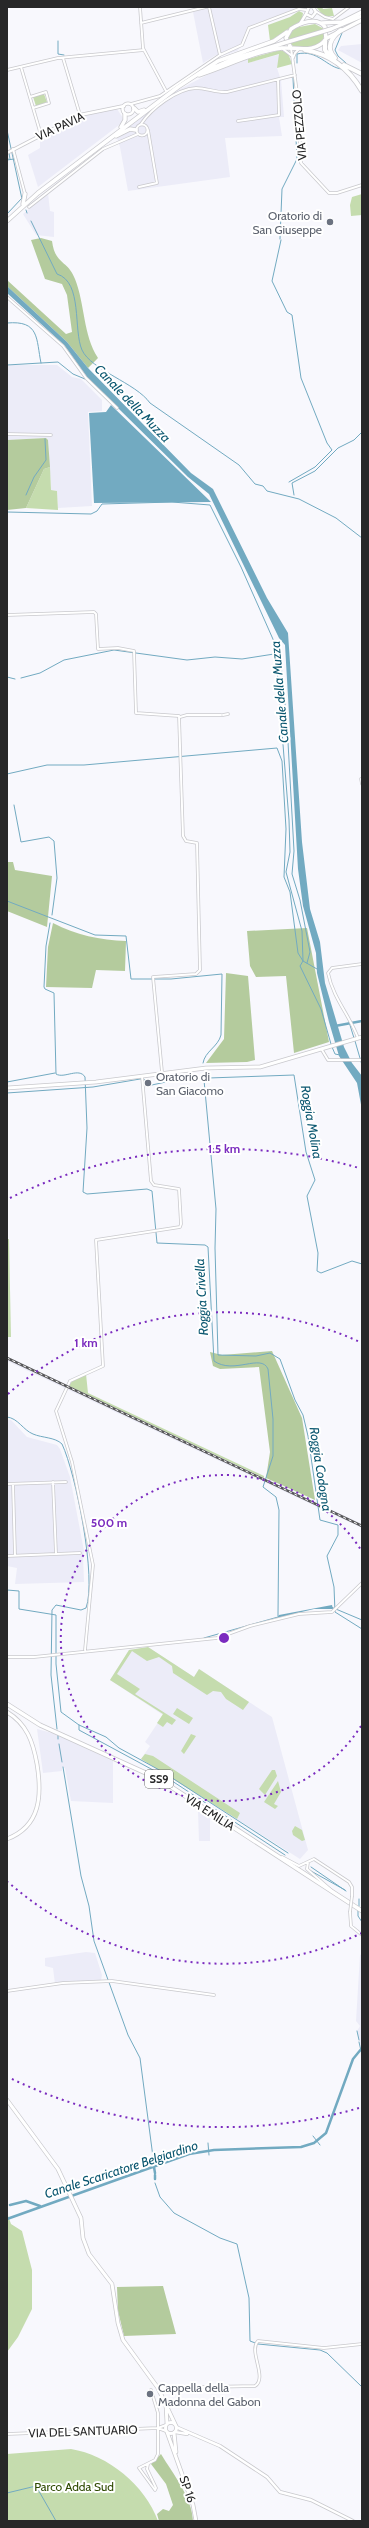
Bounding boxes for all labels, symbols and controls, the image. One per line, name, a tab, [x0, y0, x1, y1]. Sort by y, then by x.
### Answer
street label: VIA PEZZOLO	[288, 89, 310, 161]
street label: VIA PAVIA	[34, 108, 87, 144]
place label: Oratorio di San Giuseppe	[252, 208, 322, 237]
marker: Oratorio di San Giuseppe	[325, 217, 335, 227]
water label: Canale della Muzza	[92, 361, 174, 445]
water label: Canale della Muzza	[267, 640, 291, 744]
place label: Oratorio di San Giacomo	[156, 1069, 224, 1098]
marker: Oratorio di San Giacomo	[143, 1078, 153, 1088]
water label: Roggia Molina	[298, 1084, 326, 1160]
text: 1.5 km	[208, 1141, 240, 1156]
water label: Roggia Crivella	[191, 1258, 211, 1336]
text: 1 km	[74, 1335, 98, 1350]
water label: Roggia Codogna	[306, 1426, 336, 1512]
text: 500 m	[91, 1515, 127, 1530]
centre of rings	[217, 1631, 231, 1645]
road number: SS9	[145, 1770, 173, 1788]
street label: VIA EMILIA	[182, 1790, 238, 1834]
water label: Canale Scaricatore Belgiardino	[42, 2137, 200, 2201]
place label: Cappella della Madonna del Gabon	[158, 2380, 261, 2409]
marker: Cappella della Madonna del Gabon	[145, 2389, 155, 2399]
street label: VIA DEL SANTUARIO	[28, 2422, 138, 2440]
street label: SP 16	[176, 2474, 200, 2505]
park label: Parco Adda Sud	[34, 2479, 114, 2494]

